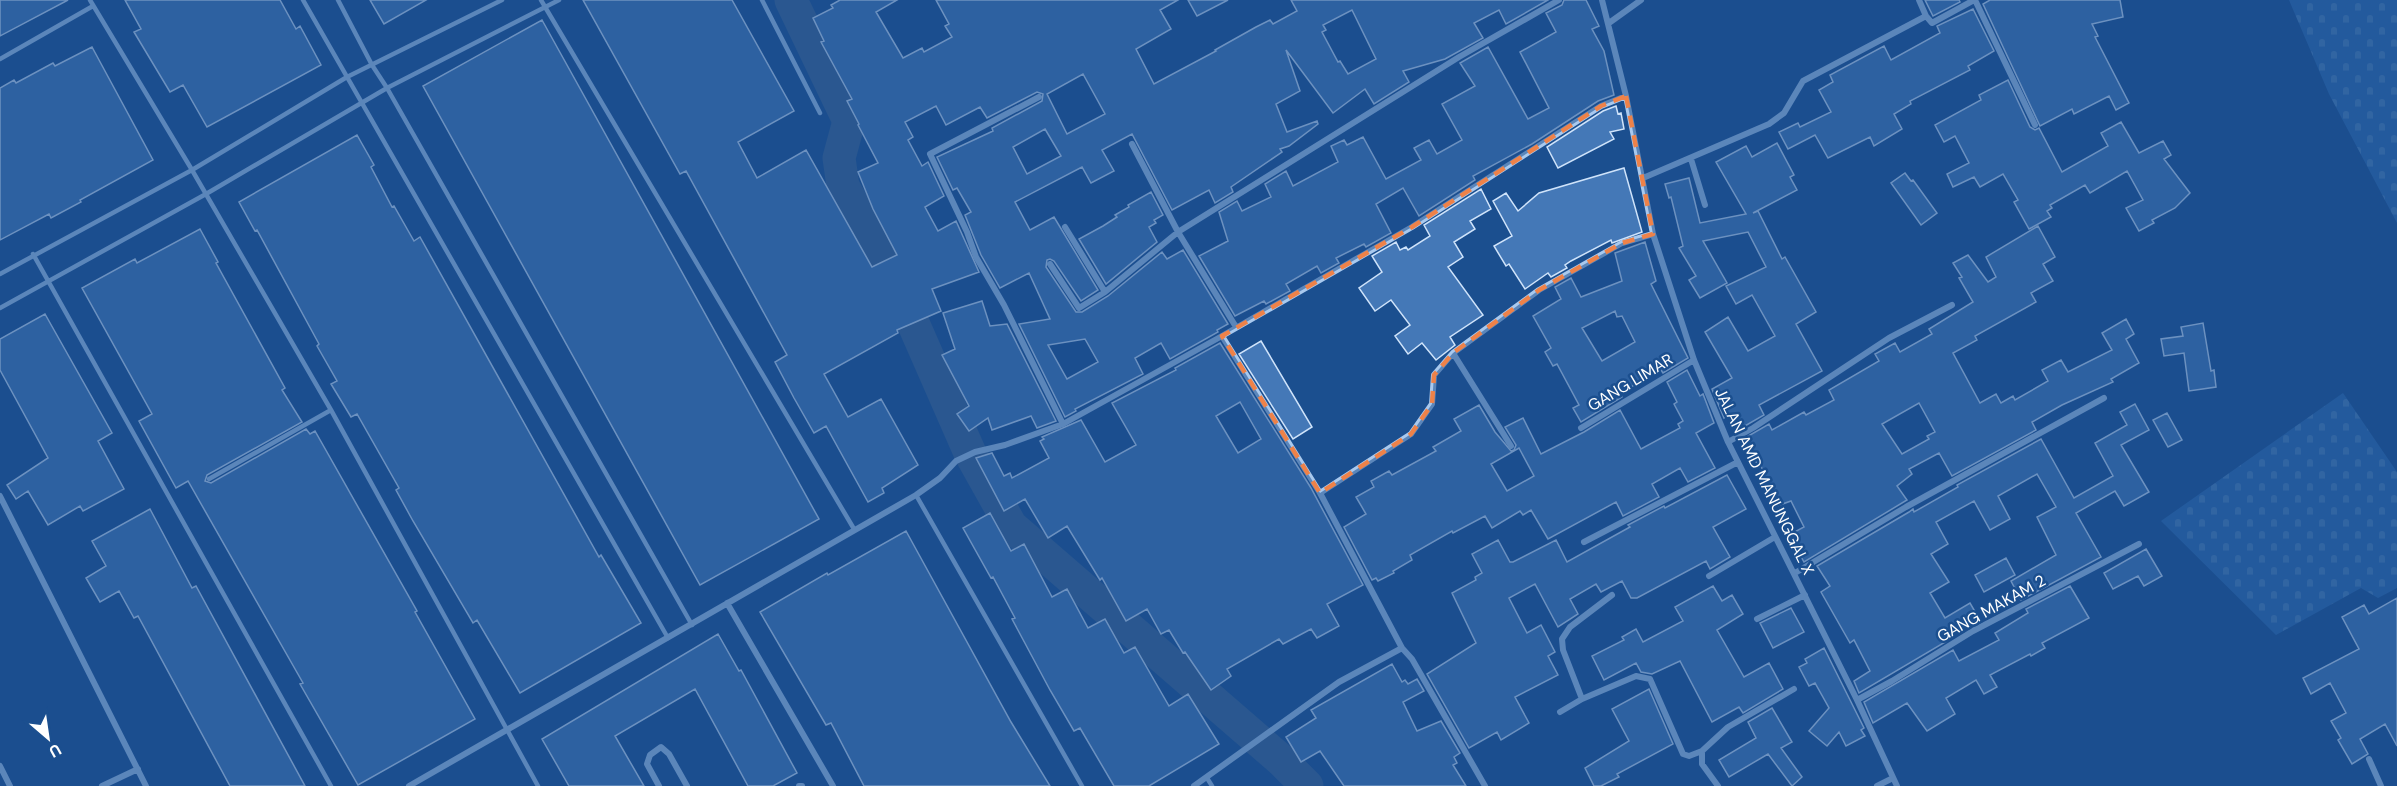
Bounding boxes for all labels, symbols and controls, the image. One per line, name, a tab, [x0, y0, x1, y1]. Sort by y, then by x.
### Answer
street label: GANG LIMAR	[1584, 349, 1677, 416]
street label: JALAN AMD MANUNGGAL X	[1710, 384, 1819, 579]
street label: GANG MAKAM 2	[1933, 570, 2049, 647]
north arrow	[18, 708, 78, 768]
text: U	[45, 739, 65, 763]

